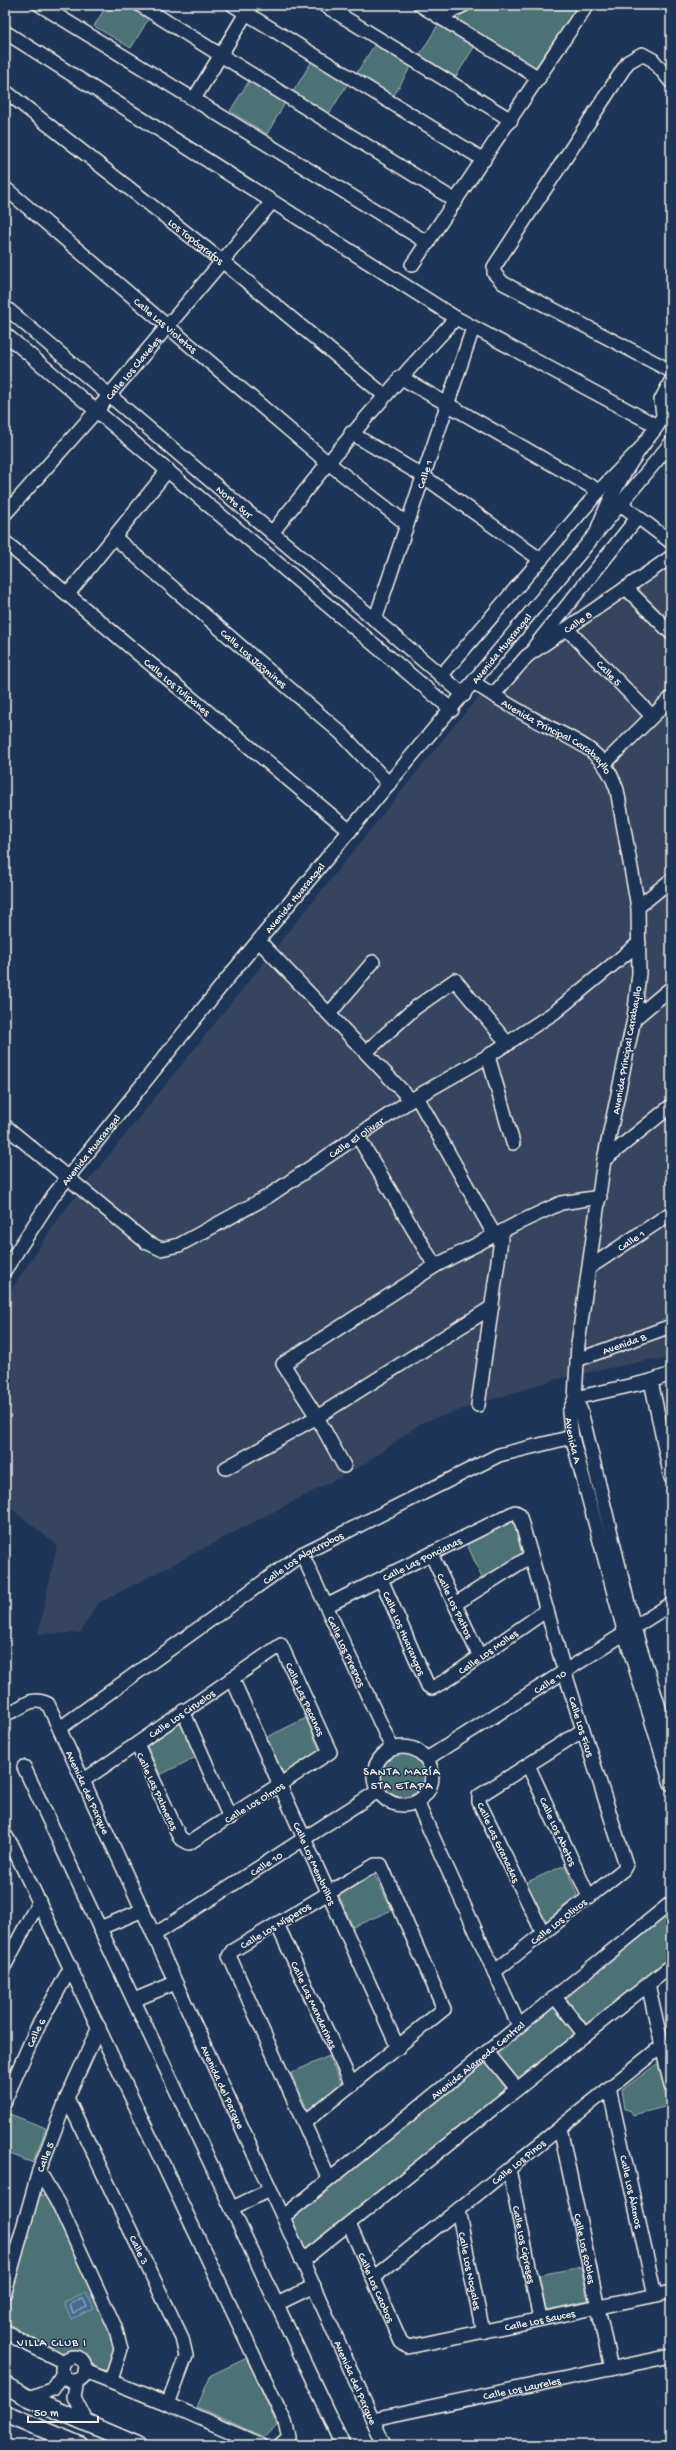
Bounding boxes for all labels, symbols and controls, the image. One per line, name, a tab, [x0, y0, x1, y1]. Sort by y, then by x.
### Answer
street label: Los Topógrafos	[165, 217, 226, 268]
street label: Calle Las Violetas	[130, 296, 199, 357]
street label: Calle Los Claveles	[104, 334, 165, 403]
street label: Calle 1	[415, 459, 436, 491]
street label: Norte Sur	[213, 484, 255, 522]
street label: Calle 8	[562, 609, 595, 637]
street label: Avenida Huarangal	[470, 611, 535, 687]
street label: Calle Los Jazmines	[217, 628, 289, 692]
street label: Calle Los Tulipanes	[141, 657, 212, 720]
street label: Calle 5	[593, 659, 623, 689]
street label: Avenida Principal Carabayllo	[499, 698, 613, 777]
street label: Avenida Huarangal	[263, 861, 329, 936]
street label: Avenida Principal Carabayllo	[611, 985, 645, 1115]
street label: Avenida Huarangal	[60, 1112, 124, 1188]
street label: Calle El Olivar	[327, 1115, 388, 1161]
street label: Calle 1	[616, 1228, 648, 1255]
street label: Avenida B	[601, 1331, 648, 1358]
street label: Avenida A	[562, 1417, 583, 1465]
street label: Calle Los Algarrobos	[261, 1530, 347, 1588]
street label: Calle Las Poncianas	[381, 1535, 465, 1585]
street label: Calle Los Paltos	[433, 1572, 475, 1642]
street label: Calle Los Huarangos	[379, 1590, 427, 1679]
street label: Calle Los Presnos	[324, 1615, 367, 1690]
street label: Calle Los Molles	[457, 1628, 522, 1678]
street label: Calle Las Pecanas	[282, 1661, 326, 1739]
street label: Calle 10	[532, 1668, 569, 1697]
street label: Calle Los Ciruelos	[147, 1688, 218, 1742]
street label: Calle Los Ficus	[565, 1695, 596, 1759]
street label: Avenida del Parque	[62, 1749, 111, 1837]
street label: Calle Las Palmeras	[133, 1751, 180, 1833]
district label: SANTA MARÍA 5TA ETAPA	[363, 1766, 441, 1794]
street label: Calle Los Olmos	[223, 1780, 288, 1827]
street label: Calle Los Abetos	[536, 1796, 578, 1869]
street label: Calle Las Granadas	[473, 1801, 521, 1886]
street label: Calle Los Membrillos	[289, 1821, 337, 1908]
street label: Calle 10	[249, 1850, 285, 1880]
street label: Calle Los Olivos	[529, 1896, 590, 1948]
street label: Calle Los Nísperos	[239, 1900, 314, 1952]
street label: Calle Las Mandarinas	[287, 1960, 339, 2052]
street label: Calle 6	[25, 2016, 49, 2050]
street label: Avenida Alameda Central	[429, 2019, 528, 2103]
street label: Avenida del Parque	[197, 2044, 246, 2131]
street label: Calle Los Pinos	[490, 2137, 549, 2188]
street label: Calle 5	[35, 2141, 58, 2174]
street label: Calle Los Álamos	[616, 2154, 644, 2230]
street label: Calle Los Cipreses	[509, 2205, 537, 2286]
street label: Calle Los Robles	[570, 2213, 597, 2286]
street label: Calle Los Nogales	[455, 2231, 482, 2312]
street label: Calle 3	[126, 2234, 150, 2267]
street label: Calle Los Caobos	[354, 2251, 396, 2326]
street label: Calle Los Sauces	[504, 2308, 577, 2335]
district label: VILLA CLUB I	[16, 2337, 87, 2351]
street label: Avenida del Parque	[331, 2339, 378, 2427]
street label: Calle Los Laureles	[482, 2375, 563, 2404]
scale bar	[28, 2398, 98, 2424]
text: 50 m	[34, 2407, 59, 2421]

